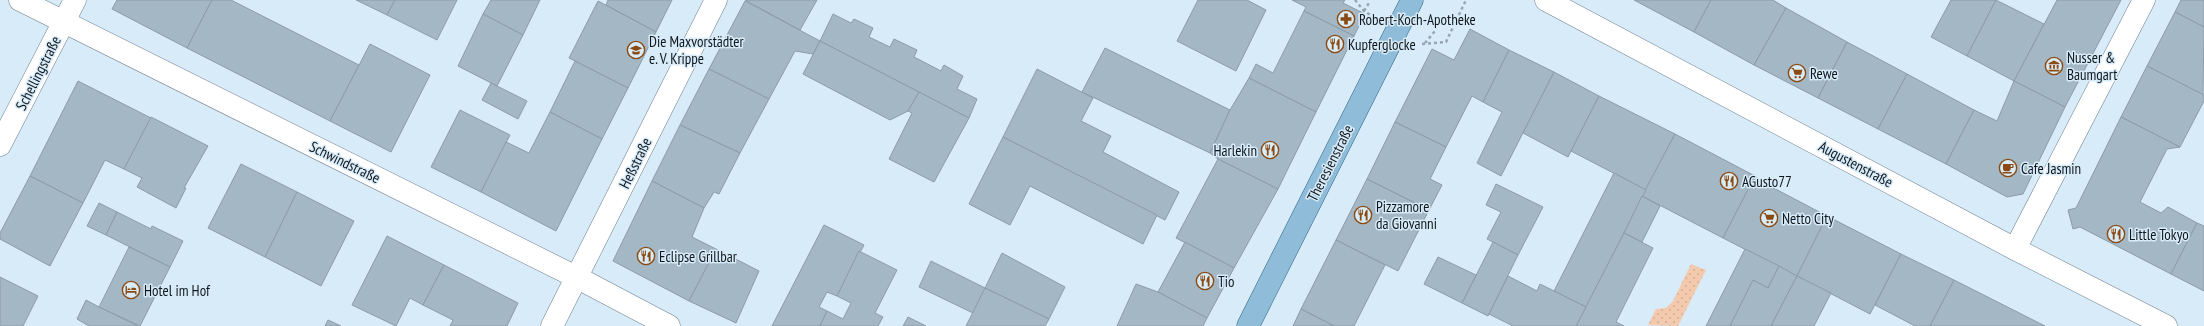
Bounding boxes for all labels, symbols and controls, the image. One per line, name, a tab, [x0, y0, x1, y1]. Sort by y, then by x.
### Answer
pharmacy icon: Robert-Koch-Apotheke	[1336, 9, 1356, 29]
place label: Robert-Koch-Apotheke	[1359, 10, 1476, 29]
place label: Die Maxvorstädter e. V. Krippe	[649, 32, 745, 68]
street label: Schellingstraße	[11, 33, 65, 113]
restaurant icon: Kupferglocke	[1325, 34, 1345, 54]
place label: Kupferglocke	[1348, 35, 1416, 54]
school or university icon: Die Maxvorstädter e. V. Krippe	[626, 40, 646, 60]
place label: Nusser & Baumgart	[2067, 48, 2117, 84]
museum icon: Nusser & Baumgart	[2044, 56, 2064, 76]
supermarket icon: Rewe	[1787, 63, 1807, 83]
place label: Rewe	[1810, 64, 1838, 83]
street label: Theresienstraße	[1303, 121, 1357, 205]
street label: Heßstraße	[615, 134, 655, 192]
street label: Schwindstraße	[307, 137, 383, 187]
street label: Augustenstraße	[1816, 137, 1896, 191]
restaurant icon: Harlekin	[1260, 140, 1280, 160]
place label: Harlekin	[1213, 141, 1257, 160]
cafe icon: Cafe Jasmin	[1998, 158, 2018, 178]
place label: Cafe Jasmin	[2021, 159, 2081, 178]
restaurant icon: AGusto77	[1719, 171, 1739, 191]
place label: AGusto77	[1742, 172, 1792, 191]
place label: Pizzamore da Giovanni	[1376, 197, 1437, 233]
restaurant icon: Pizzamore da Giovanni	[1353, 205, 1373, 225]
supermarket icon: Netto City	[1759, 208, 1779, 228]
place label: Netto City	[1782, 209, 1834, 228]
restaurant icon: Little Tokyo	[2106, 224, 2126, 244]
place label: Little Tokyo	[2129, 225, 2189, 244]
restaurant icon: Eclipse Grillbar	[636, 246, 656, 266]
place label: Eclipse Grillbar	[659, 247, 738, 266]
restaurant icon: Tio	[1195, 271, 1215, 291]
place label: Tio	[1218, 272, 1234, 291]
hotel icon: Hotel im Hof	[121, 280, 141, 300]
place label: Hotel im Hof	[144, 281, 211, 300]

